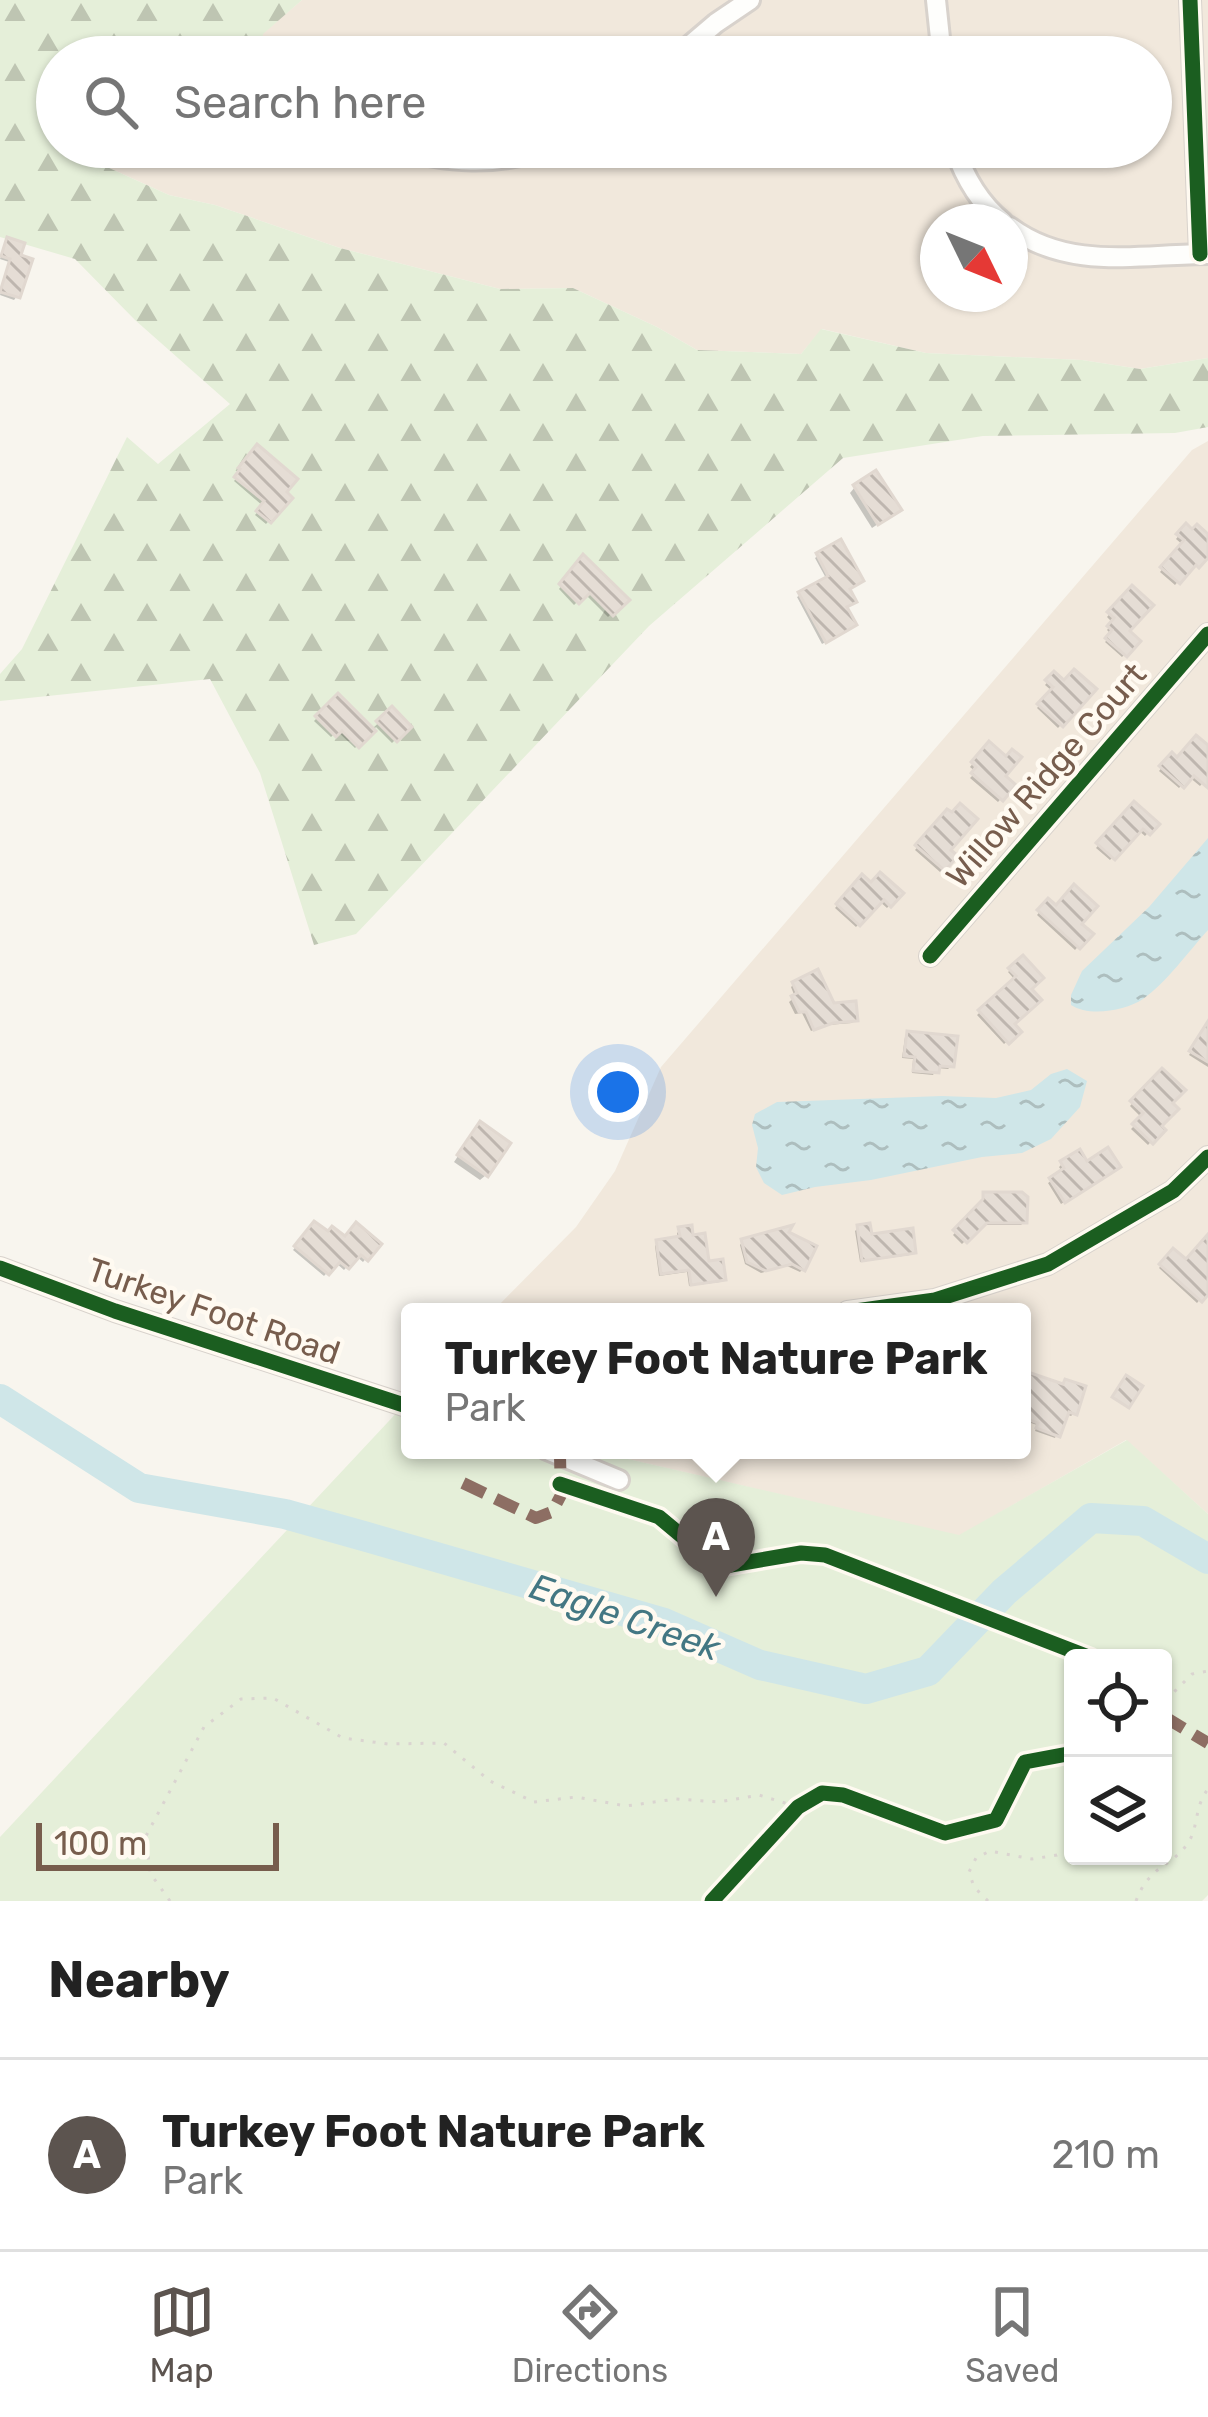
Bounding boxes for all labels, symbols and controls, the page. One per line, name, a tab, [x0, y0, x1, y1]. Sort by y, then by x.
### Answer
search box	[36, 36, 1172, 168]
icon: search	[78, 69, 144, 135]
text: Search here	[174, 76, 426, 129]
north arrow	[920, 204, 1028, 312]
street label: Willow Ridge Court	[938, 655, 1154, 895]
your location	[588, 1062, 648, 1122]
street label: Turkey Foot Road	[83, 1250, 345, 1372]
popup	[401, 1303, 1031, 1459]
text: Turkey Foot Nature Park	[445, 1332, 987, 1385]
text: Park	[445, 1385, 526, 1431]
pin: A	[677, 1498, 755, 1597]
water label: Eagle Creek	[524, 1564, 726, 1670]
map controls	[1064, 1649, 1172, 1865]
button: locate	[1064, 1649, 1172, 1757]
button: layers	[1064, 1757, 1172, 1865]
scale bar	[36, 1817, 279, 1870]
text: 100 m	[54, 1824, 147, 1863]
text: Nearby	[48, 1949, 230, 2010]
text: Turkey Foot Nature Park	[162, 2105, 705, 2158]
text: A	[73, 2132, 101, 2178]
text: 210 m	[1051, 2132, 1160, 2178]
text: Park	[162, 2158, 243, 2204]
tab: Map	[149, 2279, 215, 2390]
tab: Directions	[512, 2279, 668, 2390]
tab: Saved	[965, 2279, 1059, 2390]

